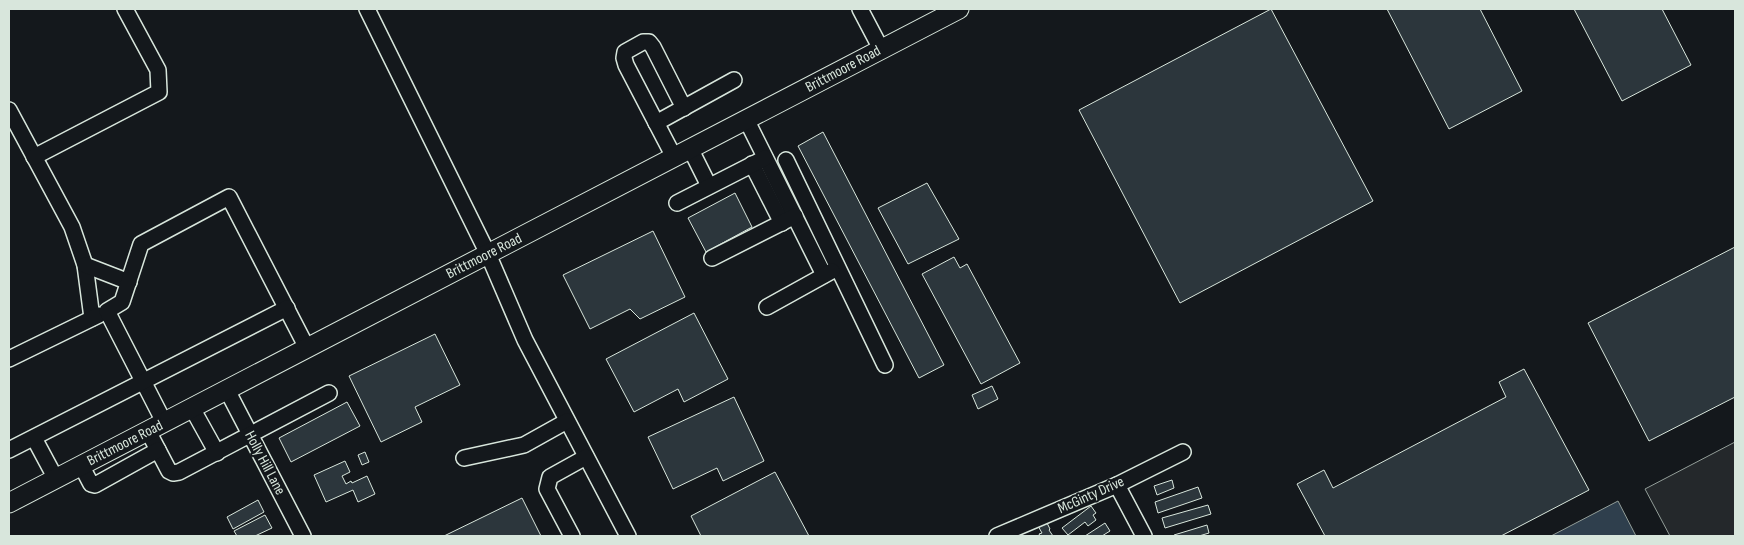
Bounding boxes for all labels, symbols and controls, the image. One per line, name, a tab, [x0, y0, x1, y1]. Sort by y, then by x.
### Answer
street label: Brittmoore Road	[802, 41, 884, 97]
street label: Brittmoore Road	[443, 229, 525, 283]
street label: Brittmoore Road	[84, 416, 166, 470]
street label: Holly Hill Lane	[240, 428, 290, 498]
street label: McGinty Drive	[1055, 472, 1127, 518]

